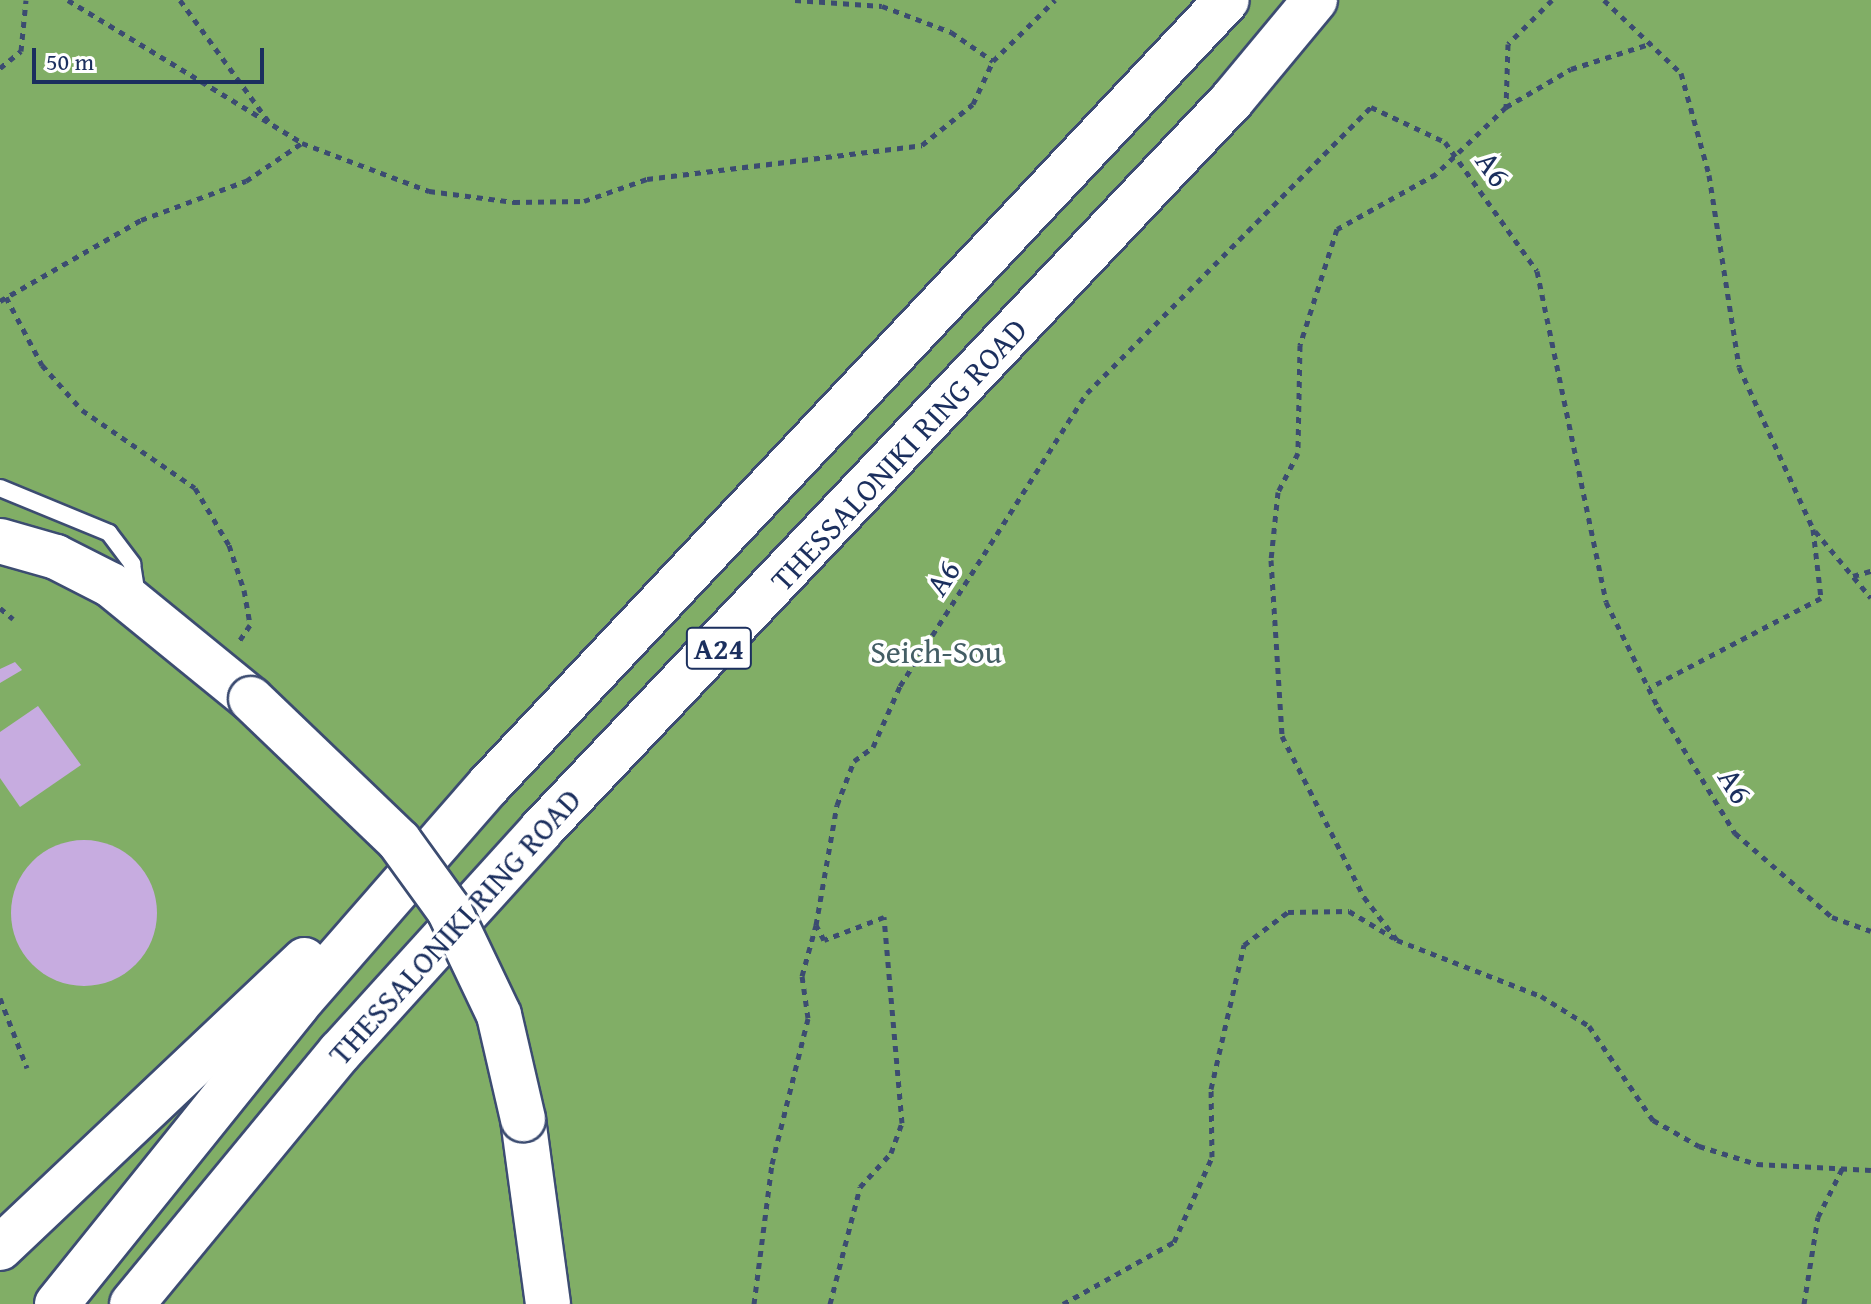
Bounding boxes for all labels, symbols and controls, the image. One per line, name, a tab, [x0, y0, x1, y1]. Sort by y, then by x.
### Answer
scale bar	[36, 32, 268, 82]
text: 50 m	[46, 44, 94, 79]
street label: A6	[1467, 144, 1519, 194]
street label: THESSALONIKI RING ROAD	[763, 311, 1035, 599]
street label: A6	[917, 553, 969, 603]
road number: Α24	[685, 622, 753, 674]
park label: Seich-Sou	[870, 633, 1002, 671]
street label: A6	[1709, 761, 1761, 811]
street label: THESSALONIKI RING ROAD	[321, 781, 589, 1073]

